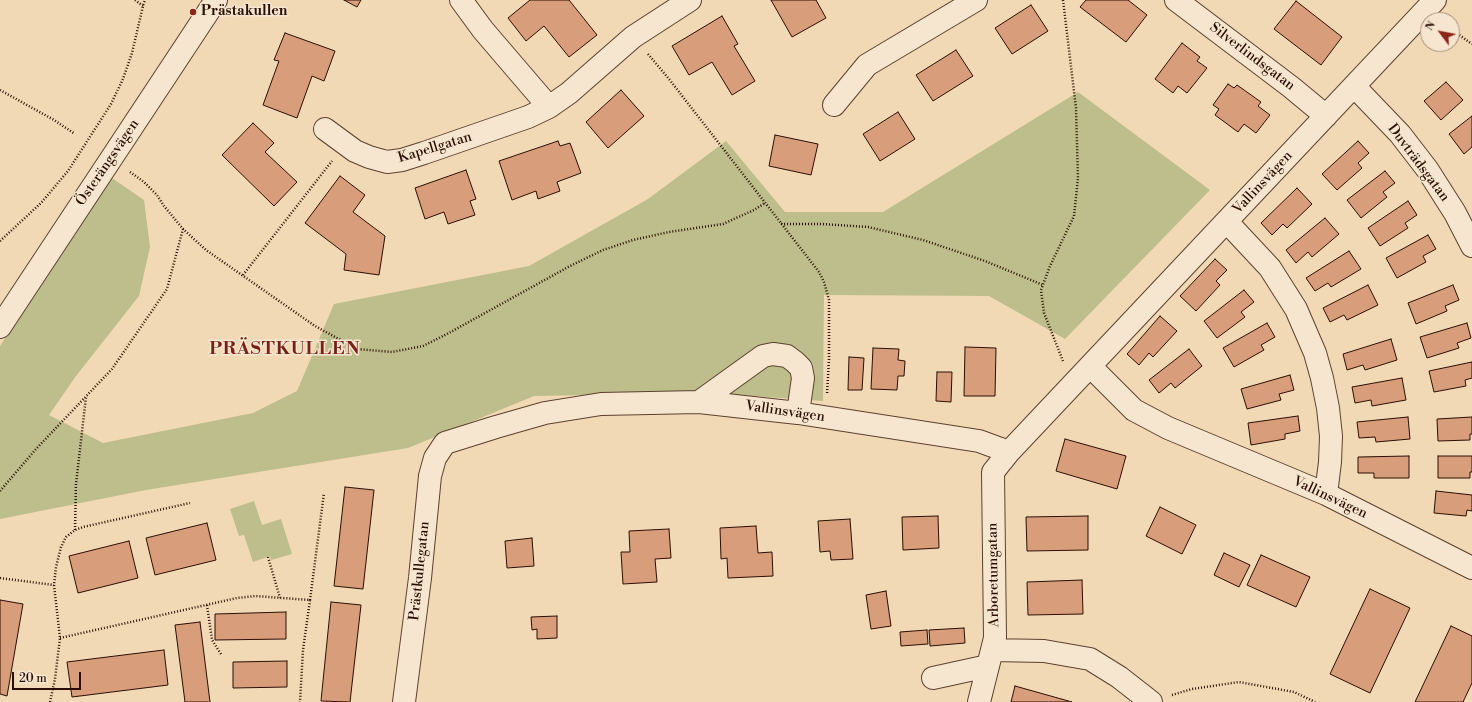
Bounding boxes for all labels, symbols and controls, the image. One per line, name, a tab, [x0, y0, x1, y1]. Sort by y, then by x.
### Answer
place label: Prästakullen	[201, 4, 287, 20]
marker: Prästakullen	[188, 7, 198, 17]
north arrow	[1420, 12, 1460, 52]
street label: Silverlindsgatan	[1206, 19, 1298, 95]
text: N	[1422, 19, 1439, 34]
street label: Österängsvägen	[73, 117, 143, 209]
street label: Duvträdsgatan	[1383, 121, 1453, 205]
street label: Kapellgatan	[396, 129, 474, 167]
street label: Vallinsvägen	[1230, 148, 1296, 218]
district label: PRÄSTKULLEN	[209, 339, 361, 361]
street label: Vallinsvägen	[744, 398, 826, 426]
street label: Vallinsvägen	[1290, 473, 1370, 523]
street label: Prästkullegatan	[406, 520, 434, 622]
street label: Arboretumgatan	[985, 523, 1003, 627]
scale bar	[14, 664, 83, 690]
text: 20 m	[19, 671, 47, 686]

